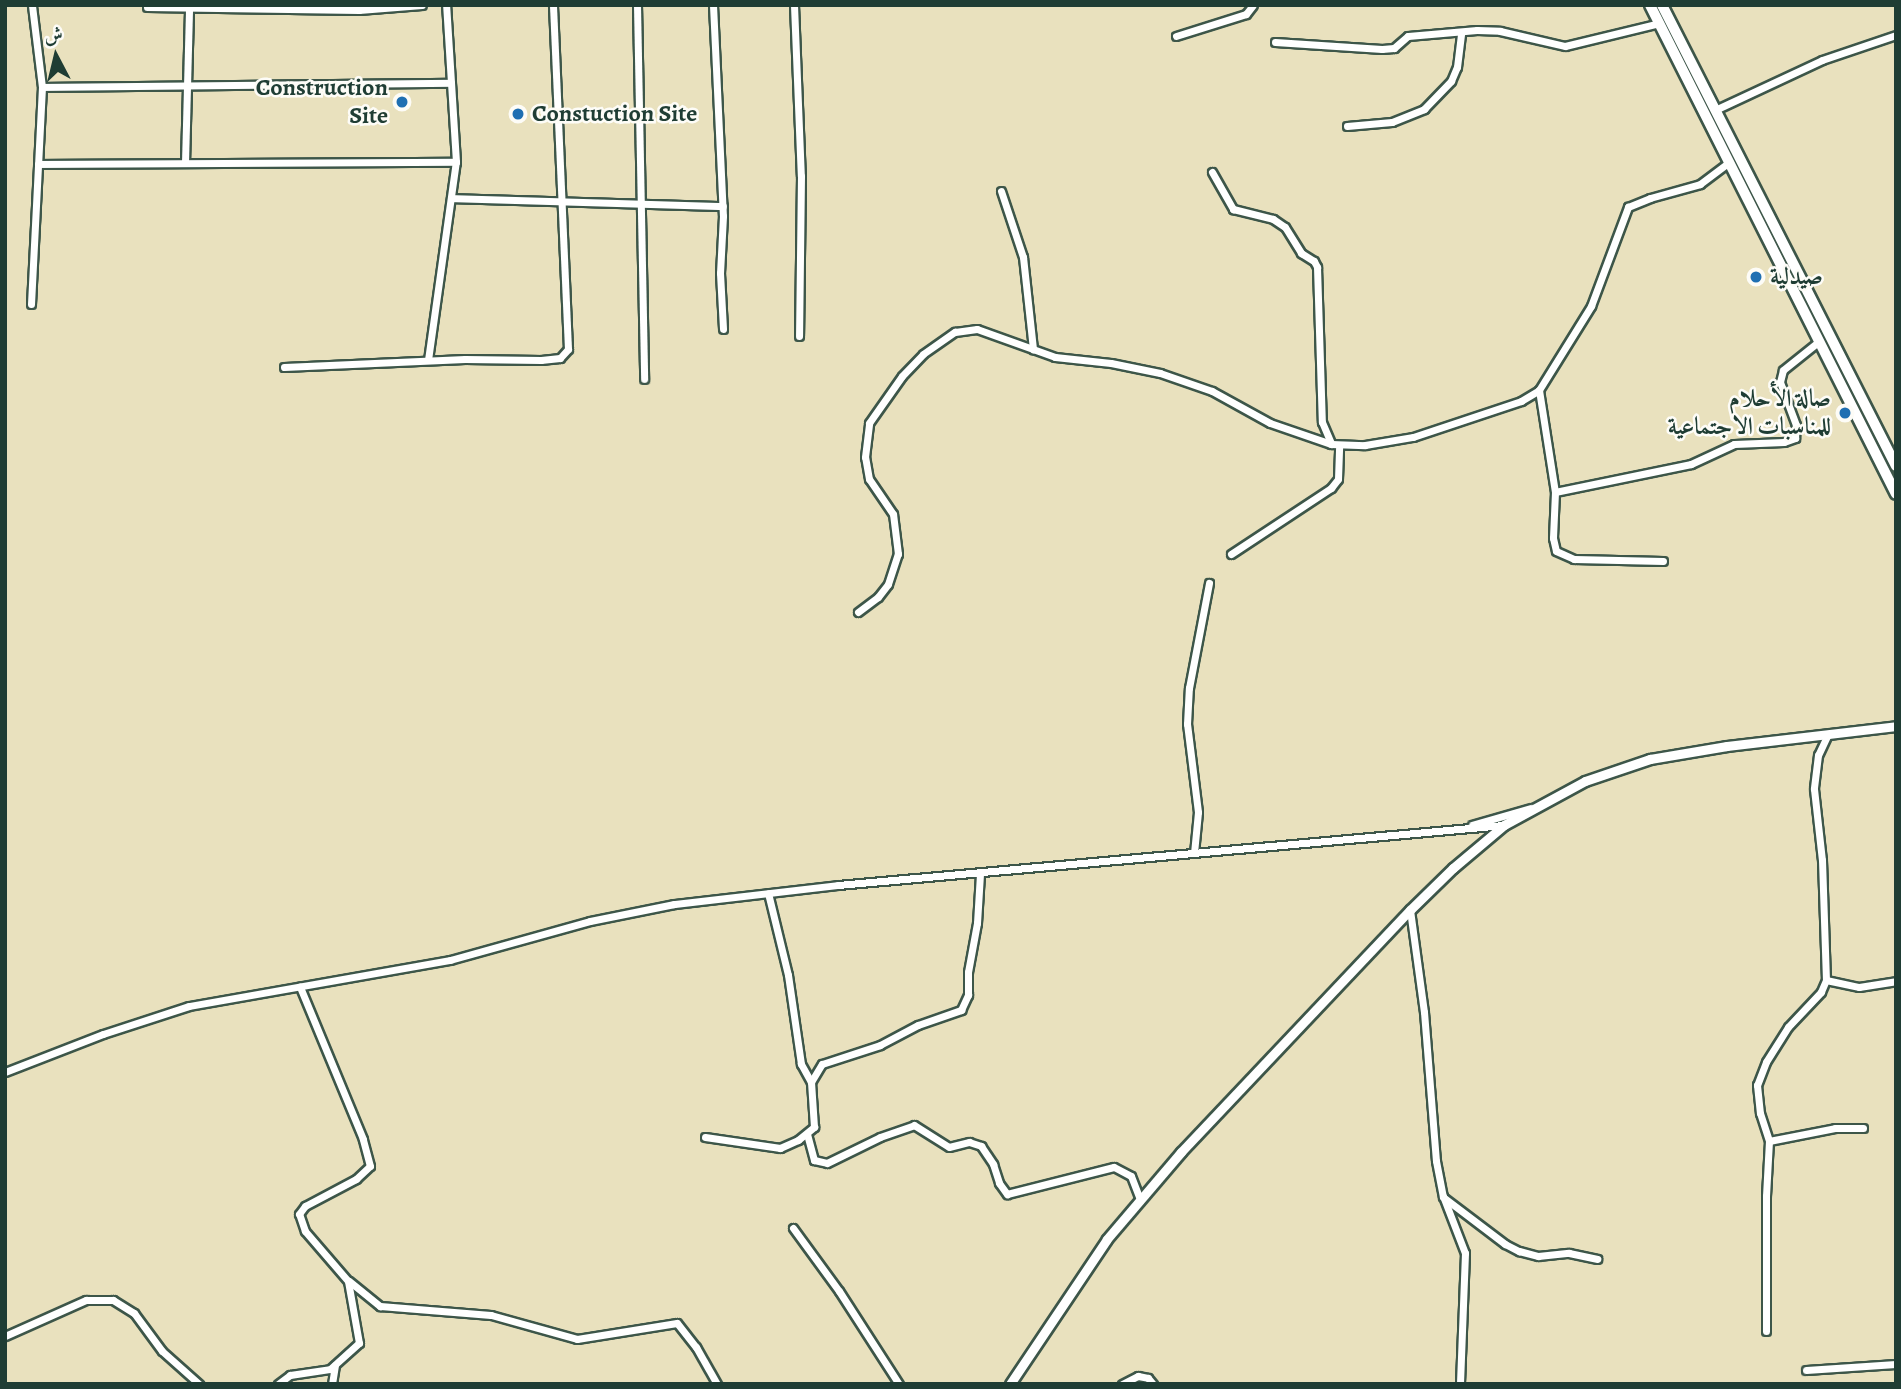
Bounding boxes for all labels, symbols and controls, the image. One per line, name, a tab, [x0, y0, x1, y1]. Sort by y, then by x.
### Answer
north arrow	[21, 21, 91, 91]
text: ش	[42, 21, 64, 49]
place label: Construction Site	[256, 74, 388, 130]
marker: Construction Site	[394, 94, 410, 110]
place label: Constuction Site	[532, 100, 697, 128]
marker: Constuction Site	[510, 106, 526, 122]
place label: صيدلية	[1770, 263, 1823, 291]
marker: صيدلية	[1748, 269, 1764, 285]
place label: صالة الأحلام للمناسبات الاجتماعية	[1668, 385, 1831, 441]
marker: صالة الأحلام للمناسبات الاجتماعية	[1837, 405, 1853, 421]

